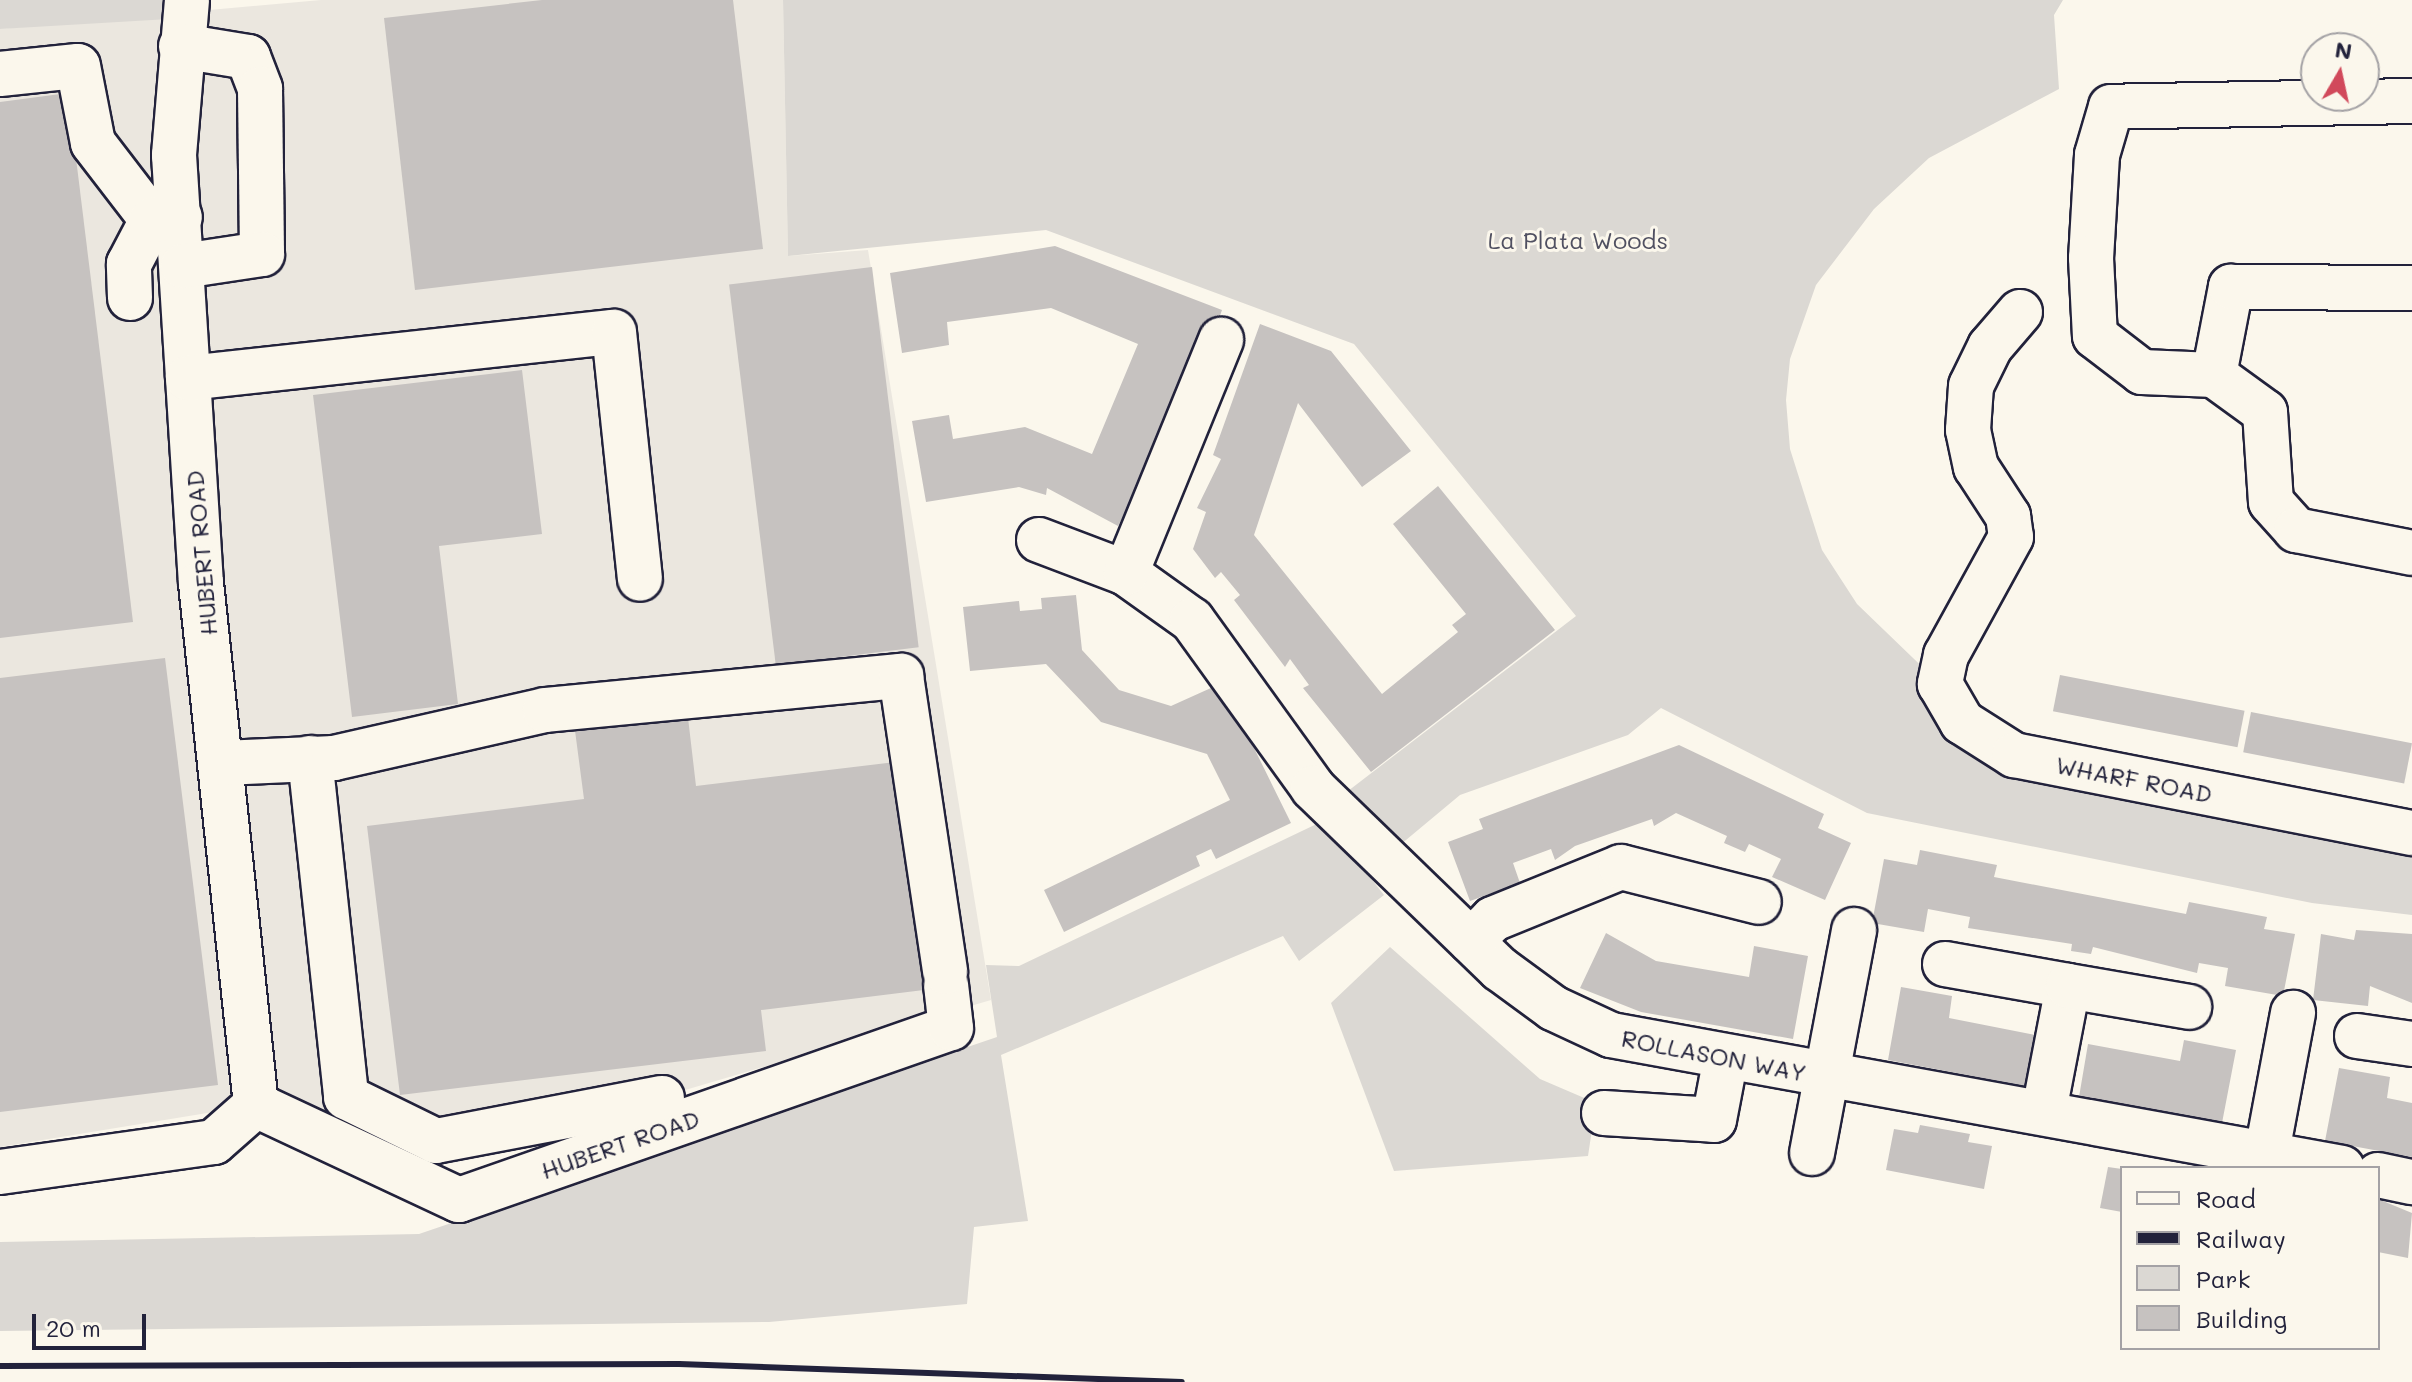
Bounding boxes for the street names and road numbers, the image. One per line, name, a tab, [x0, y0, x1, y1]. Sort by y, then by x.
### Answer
street label: HUBERT ROAD	[179, 469, 223, 637]
street label: WHARF ROAD	[2053, 750, 2215, 808]
street label: ROLLASON WAY	[1619, 1023, 1809, 1087]
street label: HUBERT ROAD	[537, 1103, 703, 1185]

